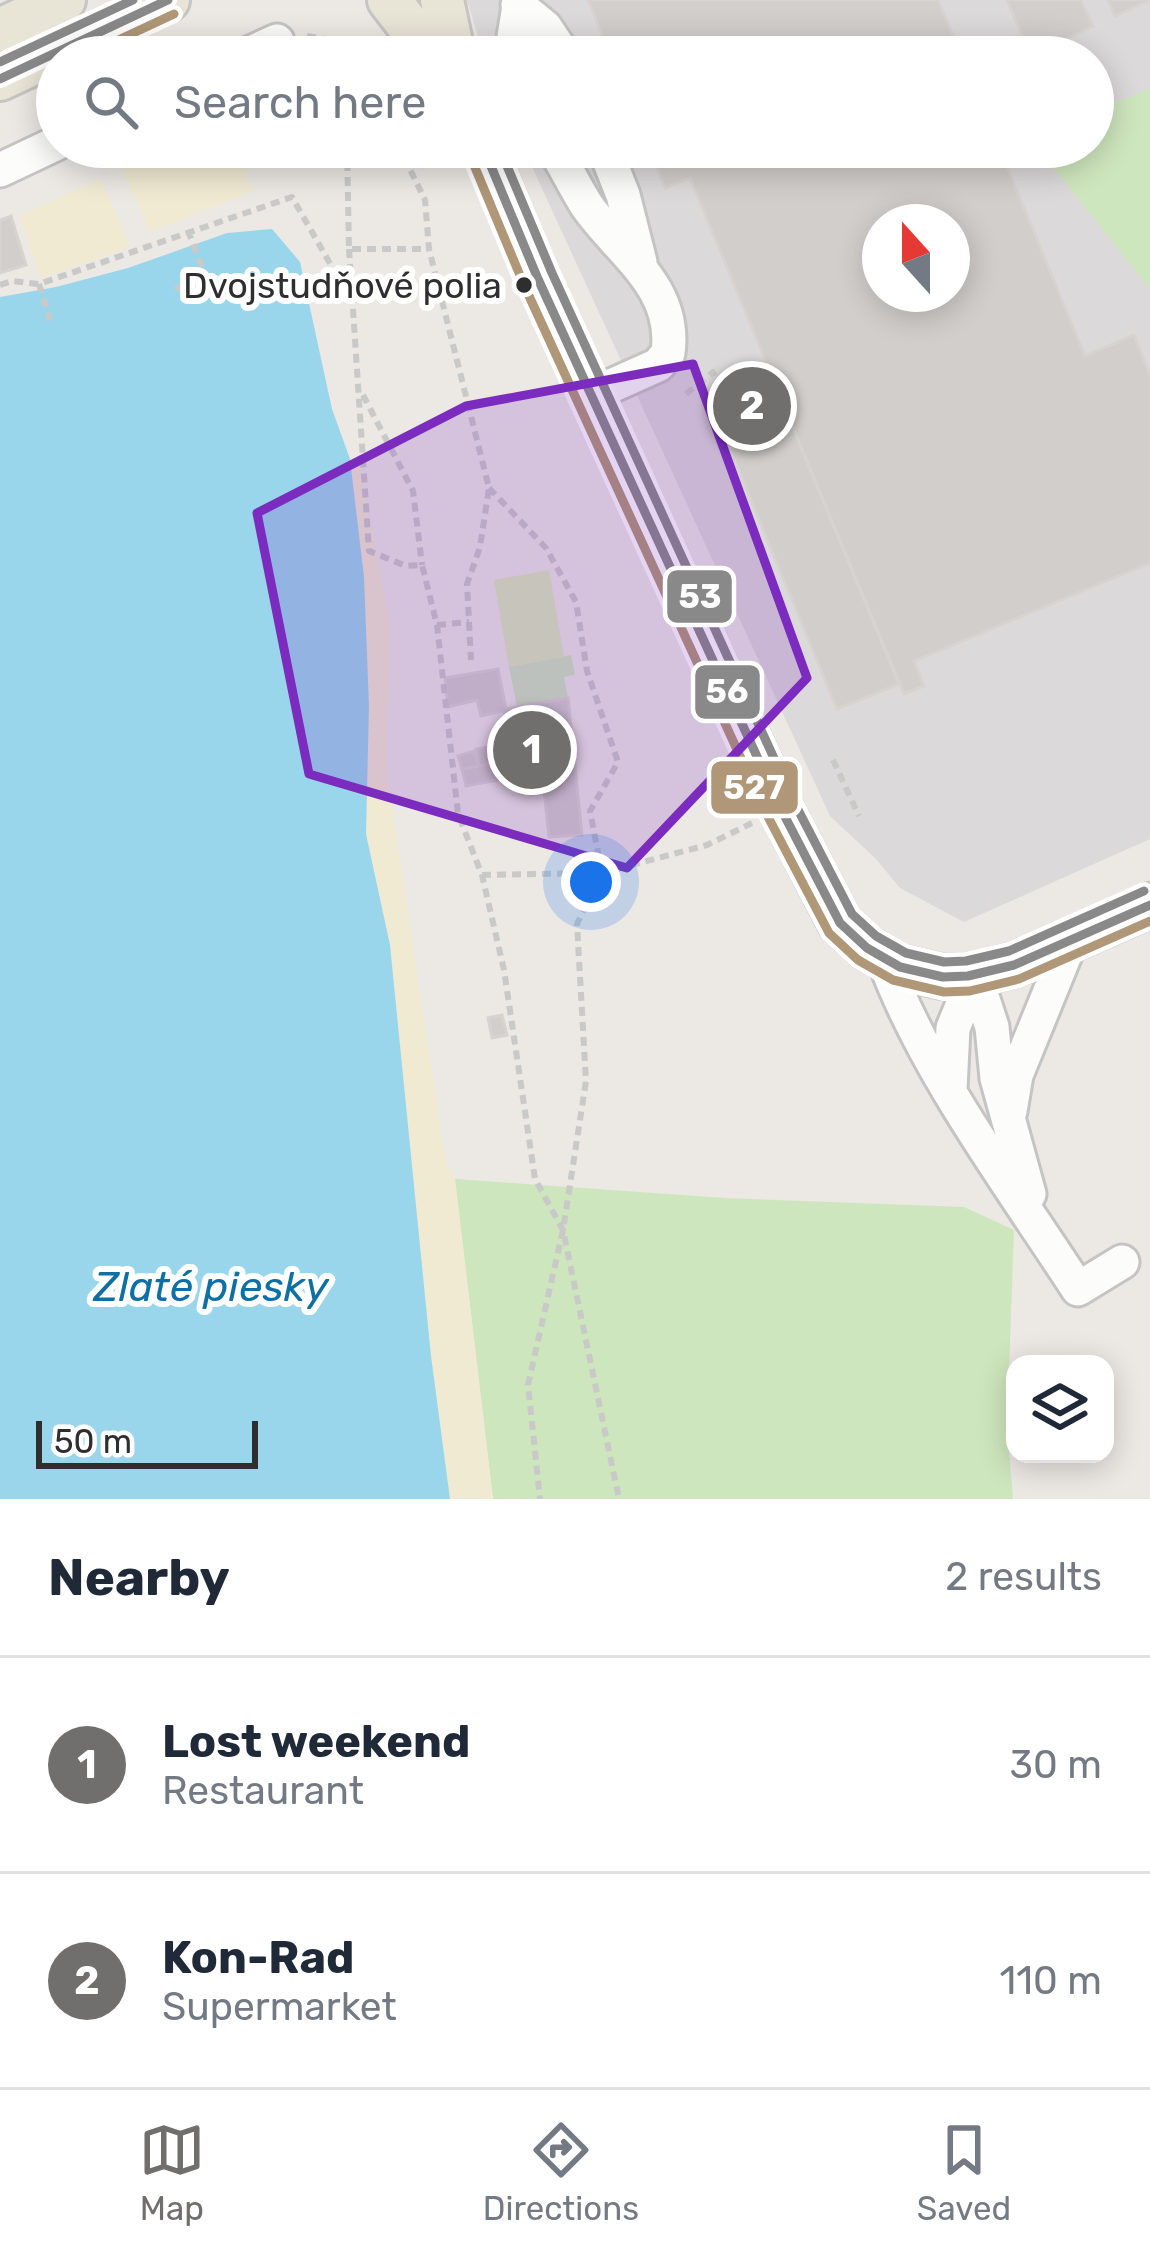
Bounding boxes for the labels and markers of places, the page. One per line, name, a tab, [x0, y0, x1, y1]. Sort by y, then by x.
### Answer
place label: Dvojstudňové polia	[183, 264, 502, 307]
marker: Dvojstudňové polia	[513, 274, 535, 296]
pin: 2	[713, 361, 791, 451]
pin: 1	[493, 705, 571, 795]

